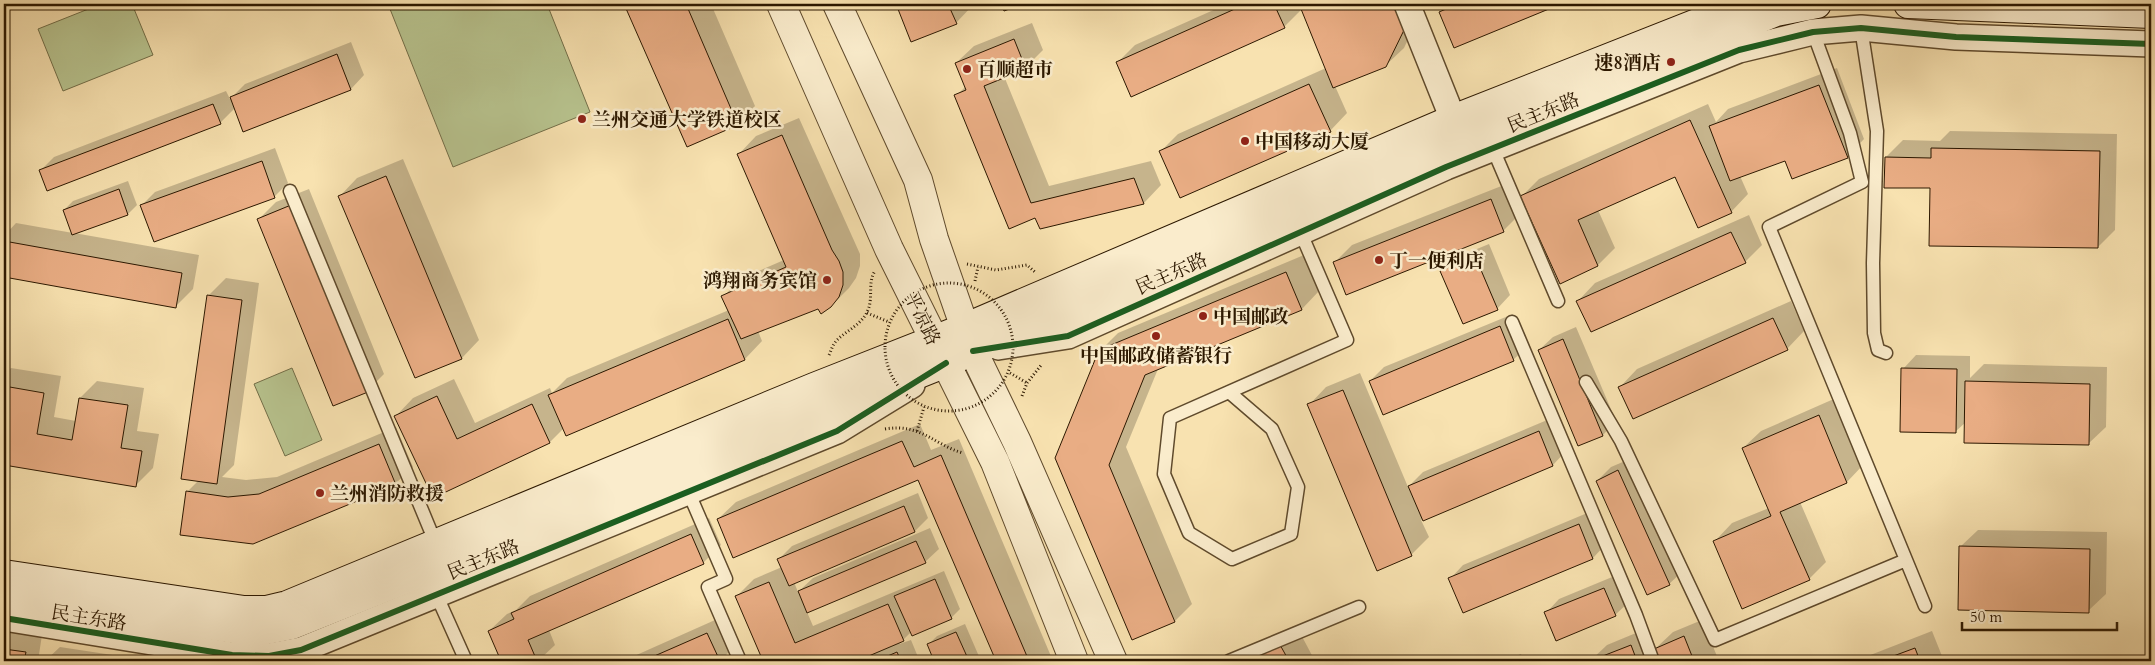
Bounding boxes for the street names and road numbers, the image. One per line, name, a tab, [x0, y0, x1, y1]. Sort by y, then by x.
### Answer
street label: 民主东路	[1503, 87, 1583, 139]
street label: 民主东路	[1131, 247, 1211, 301]
street label: 平凉路	[898, 287, 946, 350]
street label: 民主东路	[443, 534, 523, 586]
street label: 民主东路	[49, 599, 128, 637]

